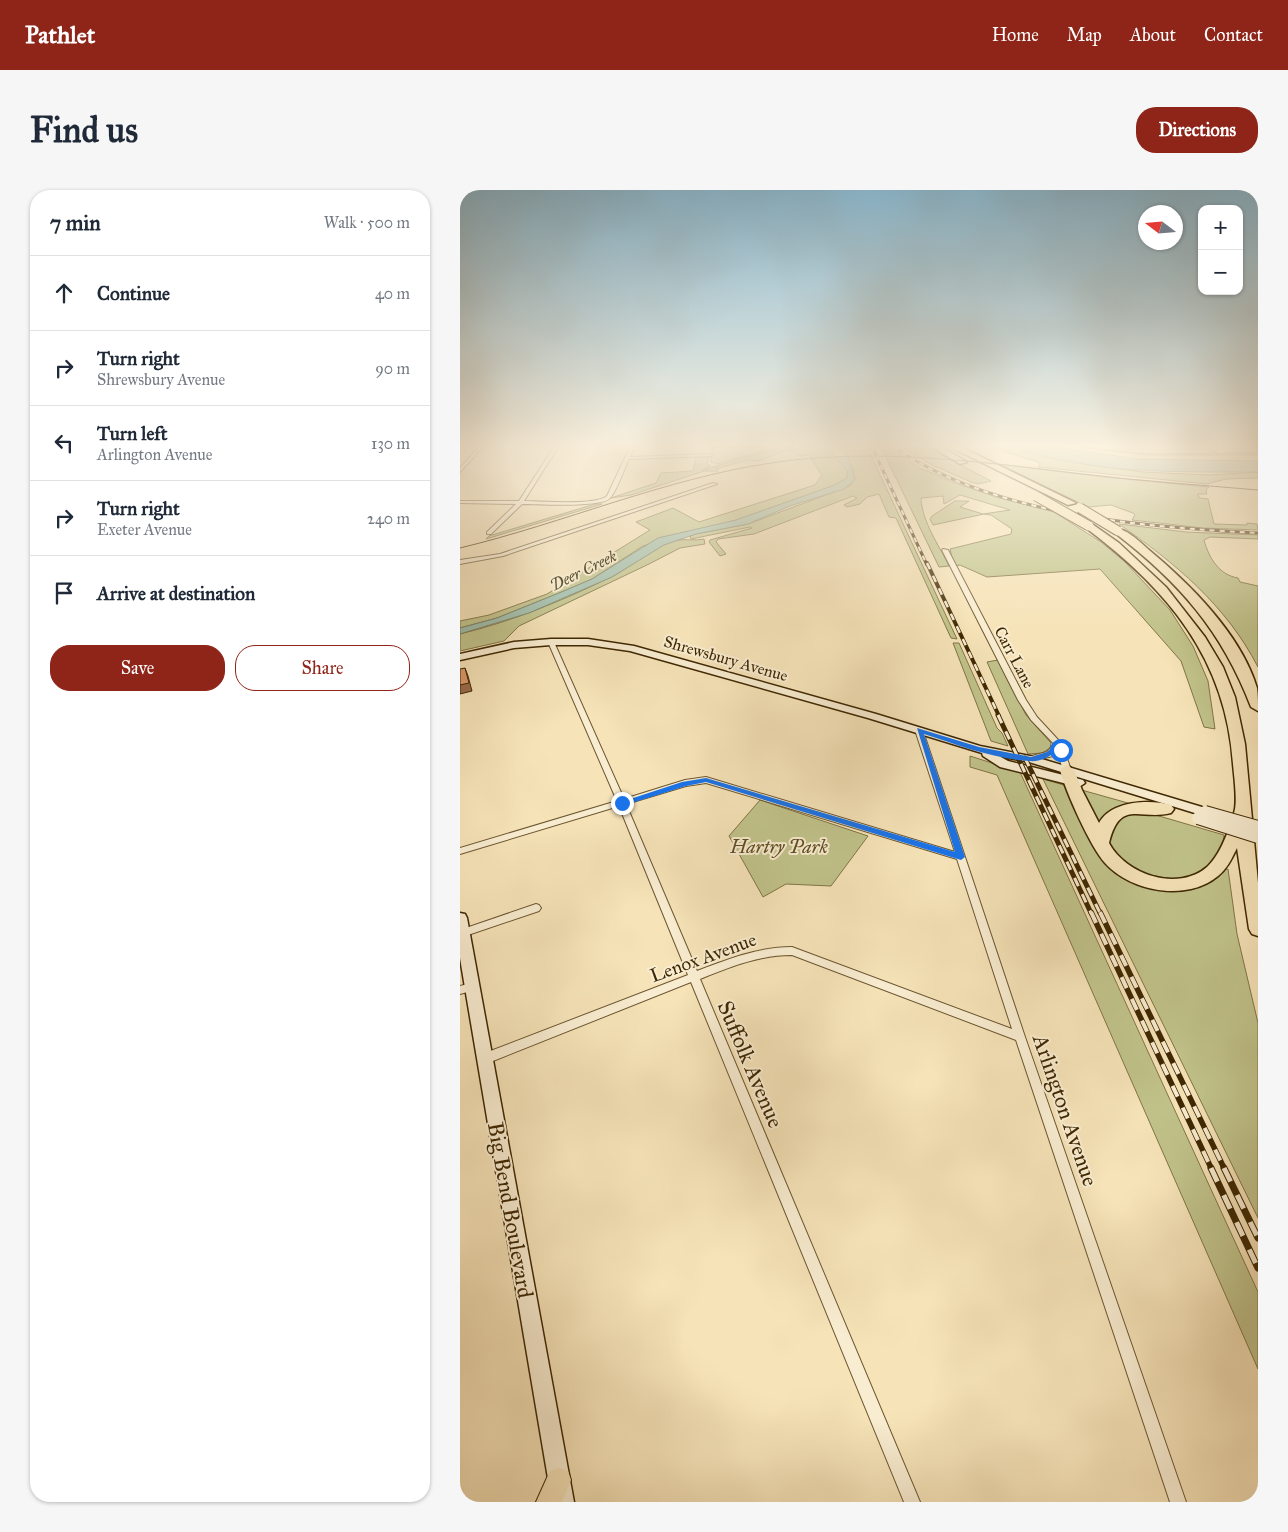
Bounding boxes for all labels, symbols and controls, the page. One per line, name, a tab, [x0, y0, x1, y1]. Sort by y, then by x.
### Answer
text: Pathlet	[25, 20, 95, 50]
text: Home	[992, 24, 1039, 46]
text: Map	[1067, 24, 1102, 46]
text: About	[1130, 24, 1176, 46]
text: Contact	[1204, 24, 1263, 46]
button: Directions	[1136, 107, 1258, 153]
text: Find us	[30, 109, 138, 152]
north arrow	[1138, 205, 1183, 250]
map controls	[1198, 205, 1243, 295]
button: +	[1198, 205, 1243, 250]
text: 7 min	[50, 210, 101, 236]
text: Walk · 500 m	[324, 213, 410, 232]
button: −	[1198, 250, 1243, 295]
icon: ahead	[50, 279, 78, 307]
text: Continue	[97, 282, 170, 305]
text: 40 m	[375, 284, 410, 303]
text: Turn right	[97, 347, 180, 370]
icon: right	[50, 354, 78, 382]
text: 90 m	[375, 359, 410, 378]
text: Shrewsbury Avenue	[97, 370, 225, 389]
text: Turn left	[97, 422, 167, 445]
icon: left	[50, 429, 78, 457]
text: 130 m	[371, 434, 410, 453]
text: Arlington Avenue	[97, 445, 213, 464]
text: Turn right	[97, 497, 180, 520]
icon: right	[50, 504, 78, 532]
text: 240 m	[367, 509, 410, 528]
text: Exeter Avenue	[97, 520, 192, 539]
water label: Deer Creek	[547, 546, 620, 595]
icon: arrive	[50, 579, 78, 607]
text: Arrive at destination	[97, 582, 255, 605]
street label: Carr Lane	[990, 623, 1039, 692]
street label: Shrewsbury Avenue	[662, 632, 790, 685]
button: Save	[50, 645, 225, 691]
button: Share	[235, 645, 410, 691]
route start	[1050, 739, 1073, 762]
route end	[611, 792, 634, 815]
park label: Hartry Park	[729, 835, 829, 858]
street label: Lenox Avenue	[647, 928, 760, 987]
street label: Suffolk Avenue	[712, 996, 789, 1132]
street label: Arlington Avenue	[1027, 1030, 1104, 1190]
street label: Big Bend Boulevard	[482, 1120, 539, 1300]

